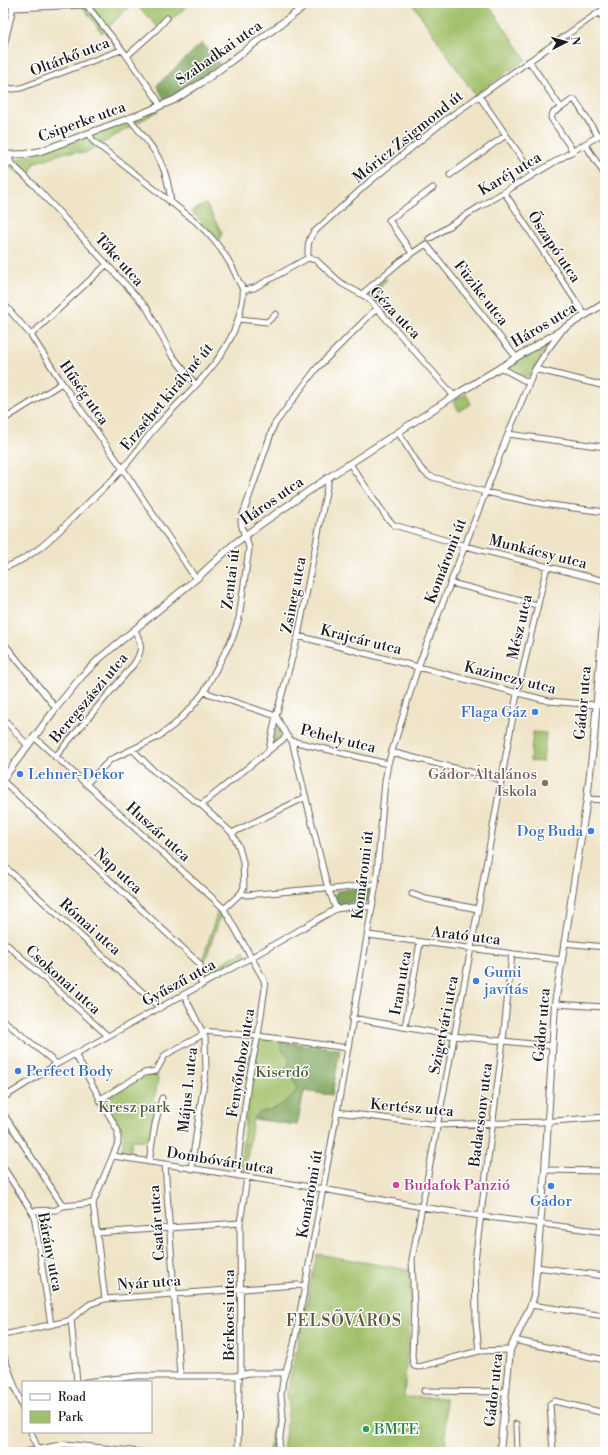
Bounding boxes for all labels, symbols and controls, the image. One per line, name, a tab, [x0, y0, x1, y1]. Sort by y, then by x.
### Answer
street label: Szabadkai utca	[172, 16, 266, 90]
north arrow	[546, 22, 586, 62]
street label: Oltárkő utca	[28, 33, 113, 81]
text: N	[568, 36, 582, 46]
street label: Móricz Zsigmond út	[349, 86, 467, 187]
street label: Csiperke utca	[36, 97, 129, 147]
street label: Karéj utca	[475, 148, 545, 200]
street label: Őszapó utca	[523, 207, 586, 287]
street label: Tőke utca	[90, 230, 148, 291]
street label: Füzike utca	[450, 257, 513, 330]
street label: Géza utca	[365, 283, 425, 343]
street label: Háros utca	[508, 298, 580, 352]
street label: Erzsébet királyné út	[116, 339, 218, 455]
street label: Hűség utca	[55, 357, 113, 429]
street label: Háros utca	[237, 472, 308, 530]
street label: Komáromi út	[421, 515, 471, 606]
street label: Munkácsy utca	[487, 531, 589, 573]
street label: Zentai út	[218, 547, 244, 611]
street label: Zsineg utca	[277, 555, 311, 635]
street label: Mész utca	[503, 592, 537, 662]
street label: Krajcár utca	[318, 621, 404, 659]
street label: Beregszászi utca	[45, 649, 132, 748]
street label: Kazinczy utca	[462, 657, 558, 699]
street label: Gádor utca	[570, 665, 596, 741]
place label: Flaga Gáz	[461, 703, 527, 722]
marker: Flaga Gáz	[530, 707, 540, 717]
street label: Pehely utca	[298, 720, 378, 758]
place label: Gádor Általános Iskola	[428, 764, 537, 801]
place label: Lehner-Dekor	[28, 765, 125, 784]
marker: Lehner-Dekor	[15, 769, 25, 779]
marker: Gádor Általános Iskola	[540, 778, 550, 788]
street label: Huszár utca	[122, 798, 195, 866]
place label: Dog Buda	[517, 822, 583, 841]
marker: Dog Buda	[586, 826, 596, 836]
street label: Komáromi út	[348, 829, 378, 921]
street label: Nap utca	[90, 844, 146, 898]
street label: Római utca	[55, 894, 125, 960]
street label: Arató utca	[429, 922, 502, 950]
street label: Csokonai utca	[21, 941, 105, 1019]
street label: Iram utca	[386, 949, 416, 1017]
street label: Gyűszű utca	[139, 955, 219, 1011]
place label: Gumi javítás	[483, 963, 528, 999]
street label: Szigetvári utca	[425, 974, 463, 1076]
marker: Gumi javítás	[471, 976, 481, 986]
street label: Gádor utca	[529, 987, 555, 1063]
street label: Fenyőtoboz utca	[223, 1007, 259, 1119]
street label: Május 1. utca	[174, 1046, 202, 1134]
street label: Badacsony utca	[465, 1061, 497, 1169]
place label: Perfect Body	[26, 1062, 114, 1081]
park label: Kiserdő	[255, 1063, 309, 1082]
marker: Perfect Body	[13, 1066, 23, 1076]
street label: Kertész utca	[369, 1095, 455, 1121]
park label: Kresz park	[98, 1098, 171, 1117]
street label: Dombóvári utca	[165, 1143, 276, 1179]
street label: Komáromi út	[293, 1147, 327, 1240]
place label: Budafok Panzió	[403, 1176, 510, 1195]
marker: Budafok Panzió	[391, 1180, 401, 1190]
marker: Gádor	[546, 1181, 556, 1191]
street label: Csatár utca	[145, 1184, 169, 1262]
place label: Gádor	[530, 1192, 573, 1211]
street label: Bárány utca	[33, 1210, 67, 1294]
street label: Bérkocsi utca	[220, 1269, 239, 1362]
street label: Nyár utca	[116, 1271, 182, 1295]
district label: FELSŐVÁROS	[286, 1309, 402, 1331]
street label: Gádor utca	[481, 1352, 507, 1428]
legend	[22, 1381, 152, 1433]
text: Road	[58, 1390, 86, 1405]
text: Park	[58, 1410, 84, 1425]
place label: BMTE	[373, 1420, 419, 1439]
marker: BMTE	[361, 1424, 371, 1434]

